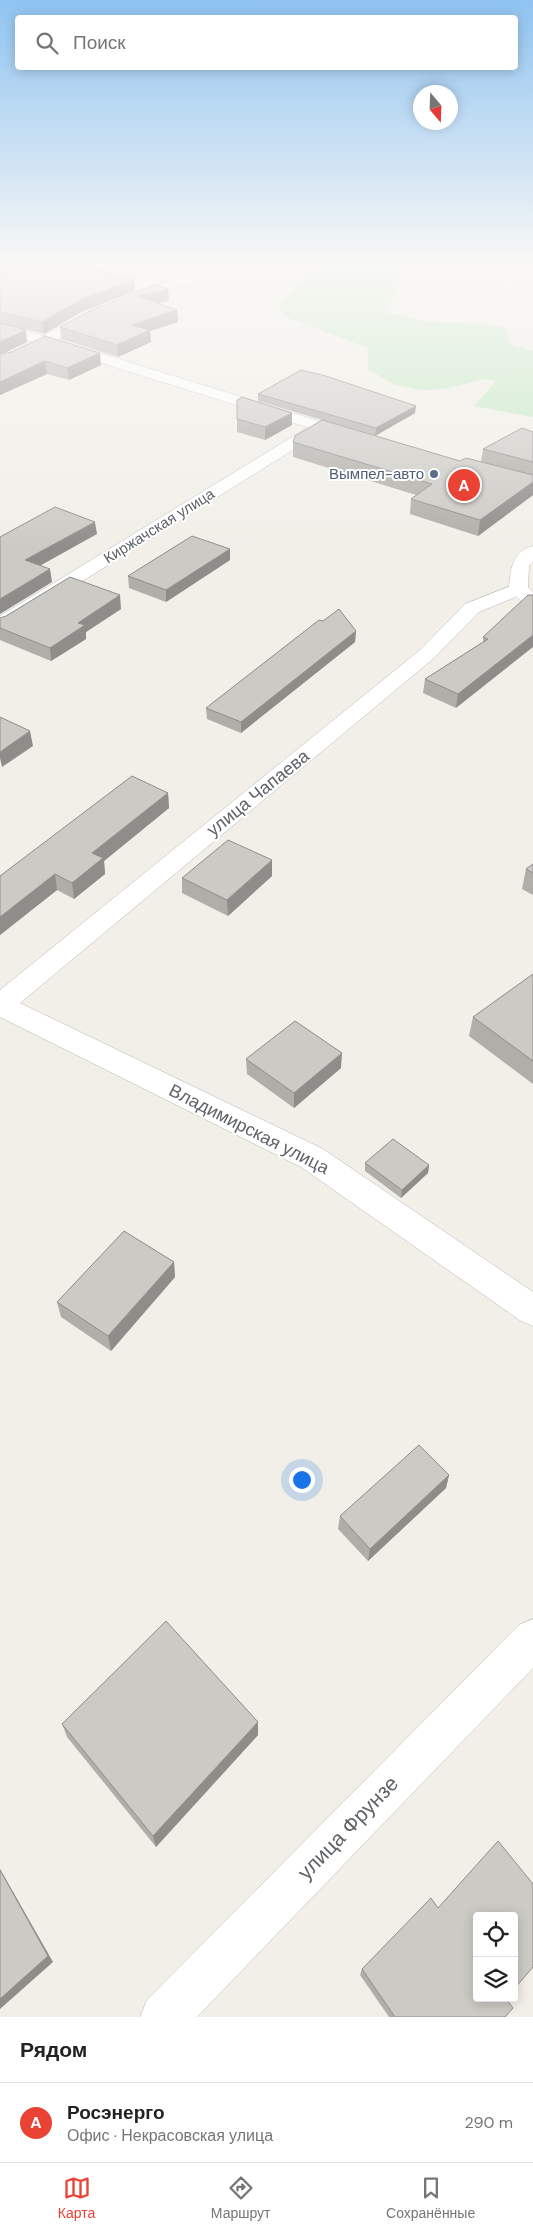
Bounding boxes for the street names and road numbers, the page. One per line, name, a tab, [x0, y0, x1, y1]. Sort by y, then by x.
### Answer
street label: Киржачская улица	[100, 483, 219, 568]
street label: улица Чапаева	[202, 744, 315, 842]
street label: Владимирская улица	[165, 1078, 334, 1180]
street label: улица Фрунзе	[291, 1770, 405, 1886]

